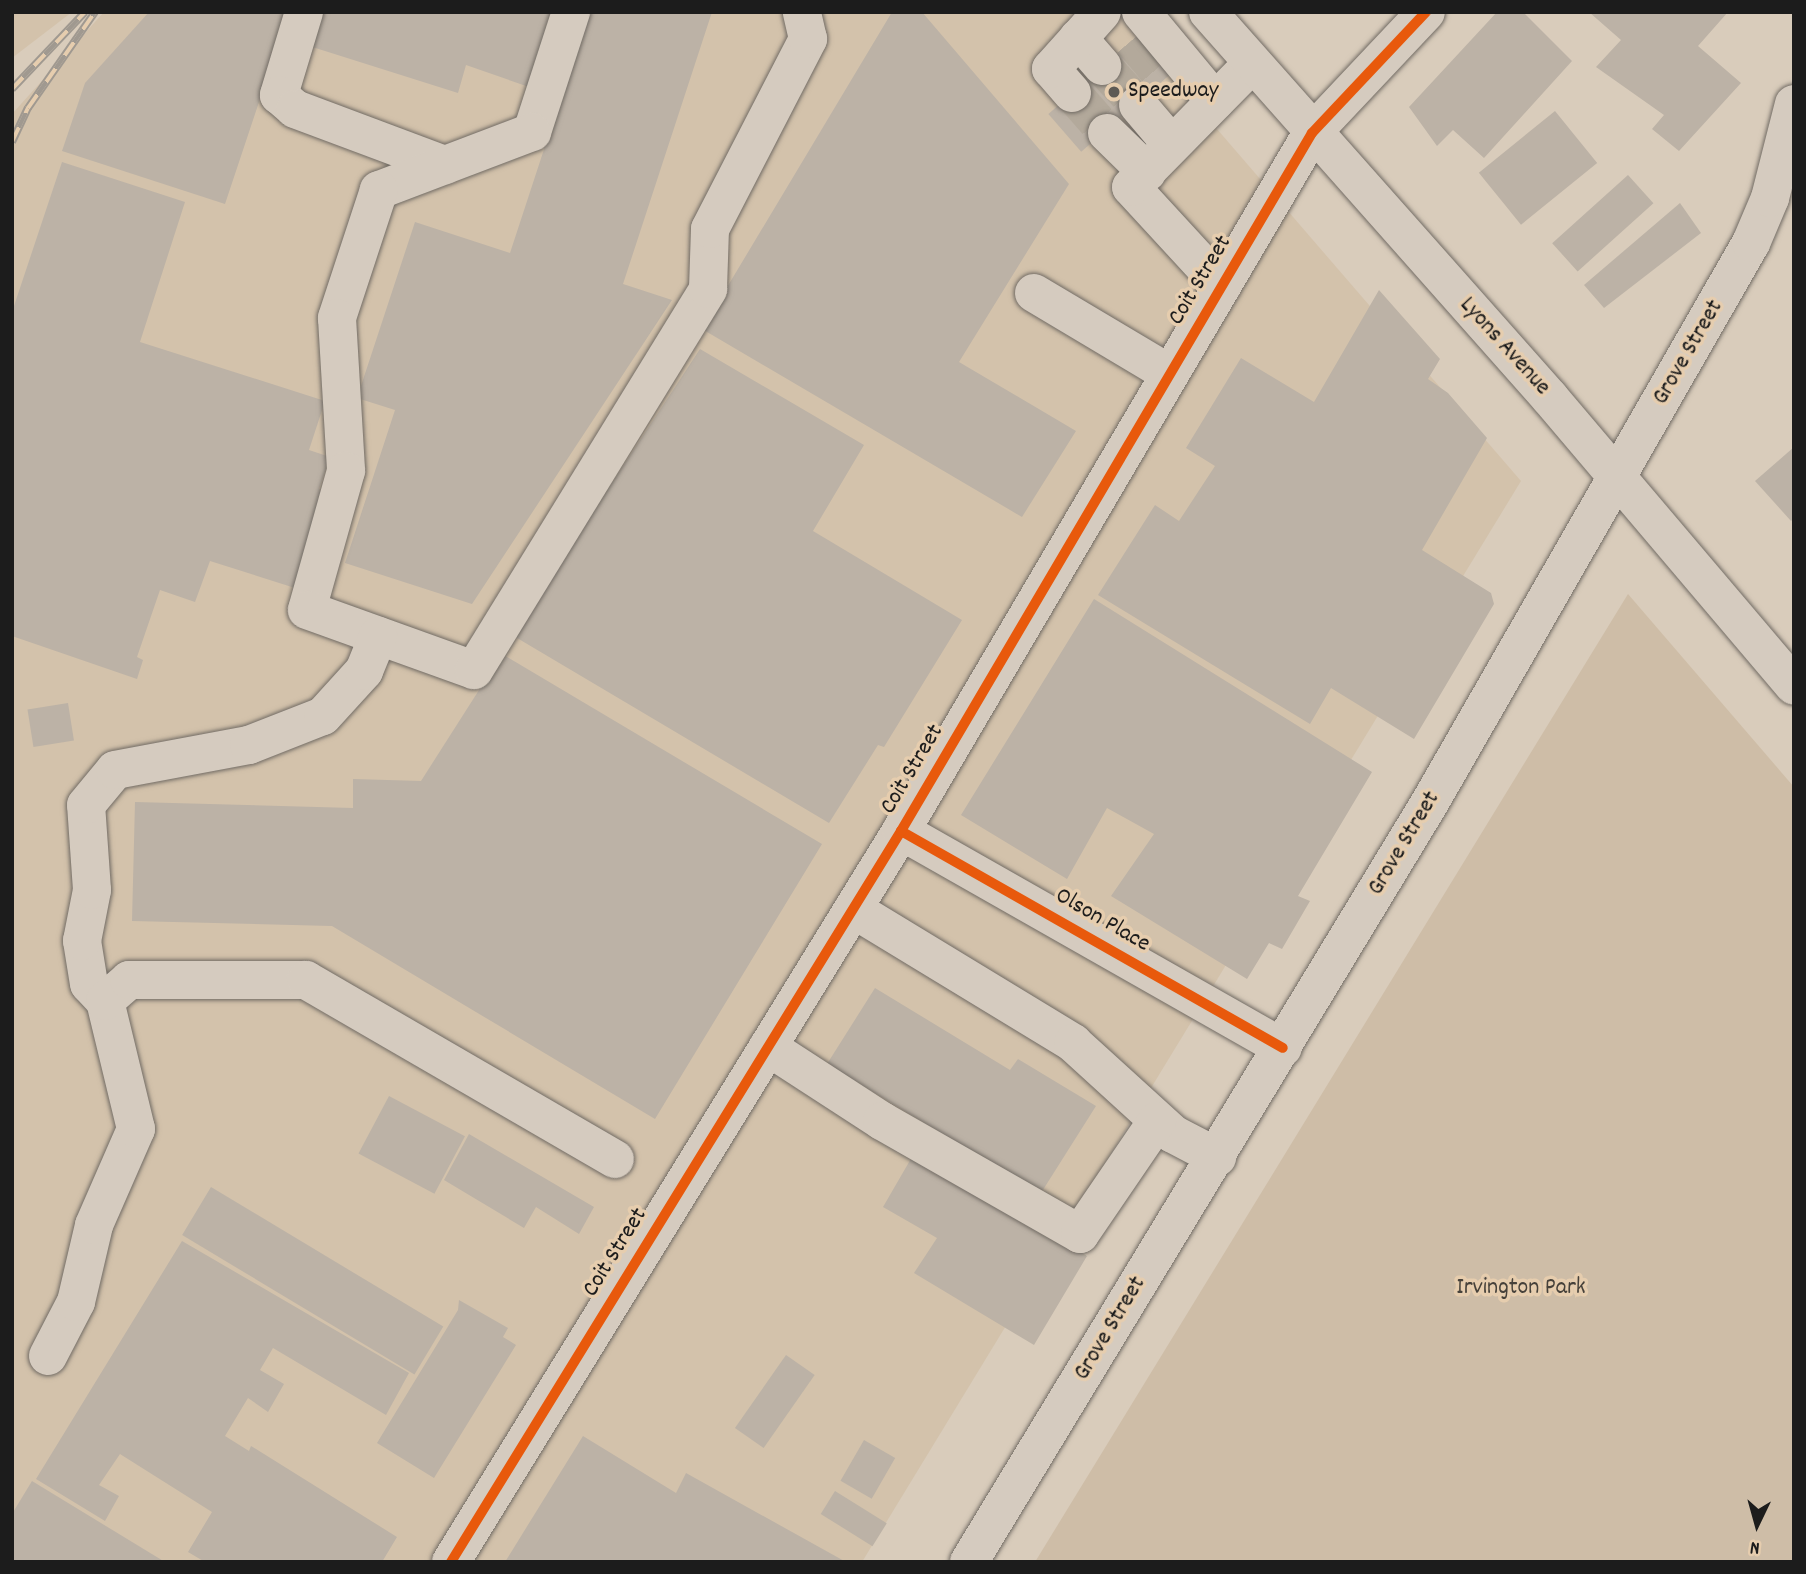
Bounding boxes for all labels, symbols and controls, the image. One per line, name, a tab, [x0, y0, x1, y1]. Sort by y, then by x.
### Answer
place label: Speedway	[1128, 78, 1218, 106]
marker: Speedway	[1106, 84, 1122, 100]
street label: Coit Street	[1163, 231, 1239, 331]
street label: Lyons Avenue	[1452, 292, 1556, 402]
street label: Grove Street	[1648, 296, 1730, 410]
street label: Coit Street	[875, 720, 951, 820]
street label: Grove Street	[1363, 787, 1447, 901]
street label: Olson Place	[1049, 882, 1155, 960]
street label: Coit Street	[577, 1203, 655, 1303]
street label: Grove Street	[1069, 1272, 1153, 1386]
park label: Irvington Park	[1456, 1275, 1586, 1303]
north arrow	[1722, 1490, 1792, 1560]
text: N	[1749, 1533, 1761, 1560]

